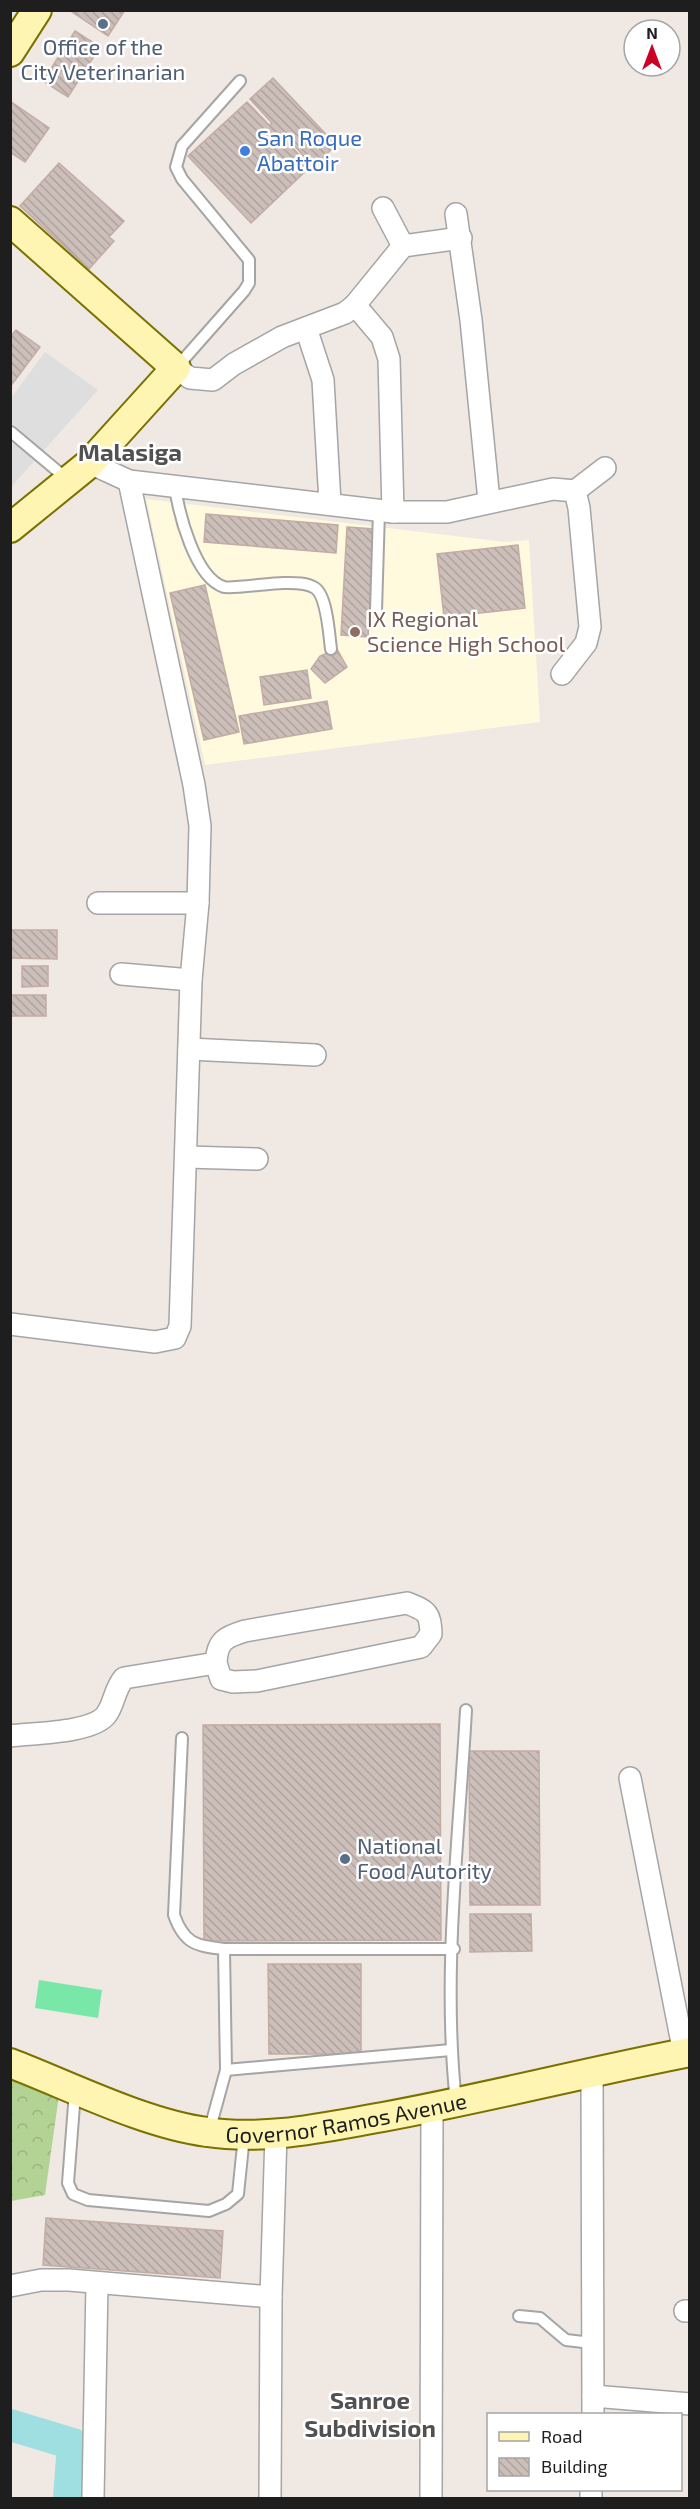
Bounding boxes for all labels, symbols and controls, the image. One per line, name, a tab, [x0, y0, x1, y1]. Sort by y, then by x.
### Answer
marker: Office of the City Veterinarian	[96, 17, 110, 31]
north arrow	[622, 18, 682, 78]
text: N	[646, 23, 658, 42]
place label: Office of the City Veterinarian	[21, 33, 185, 84]
place label: San Roque Abattoir	[257, 124, 362, 175]
marker: San Roque Abattoir	[238, 144, 252, 158]
district label: Malasiga	[78, 437, 182, 466]
place label: IX Regional Science High School	[367, 605, 565, 656]
marker: IX Regional Science High School	[348, 625, 362, 639]
place label: National Food Autority	[357, 1832, 492, 1883]
marker: National Food Autority	[338, 1852, 352, 1866]
street label: Governor Ramos Avenue	[225, 2087, 469, 2147]
district label: Sanroe Subdivision	[304, 2385, 436, 2442]
legend	[487, 2413, 682, 2491]
text: Road	[541, 2425, 582, 2447]
text: Building	[541, 2455, 608, 2477]

